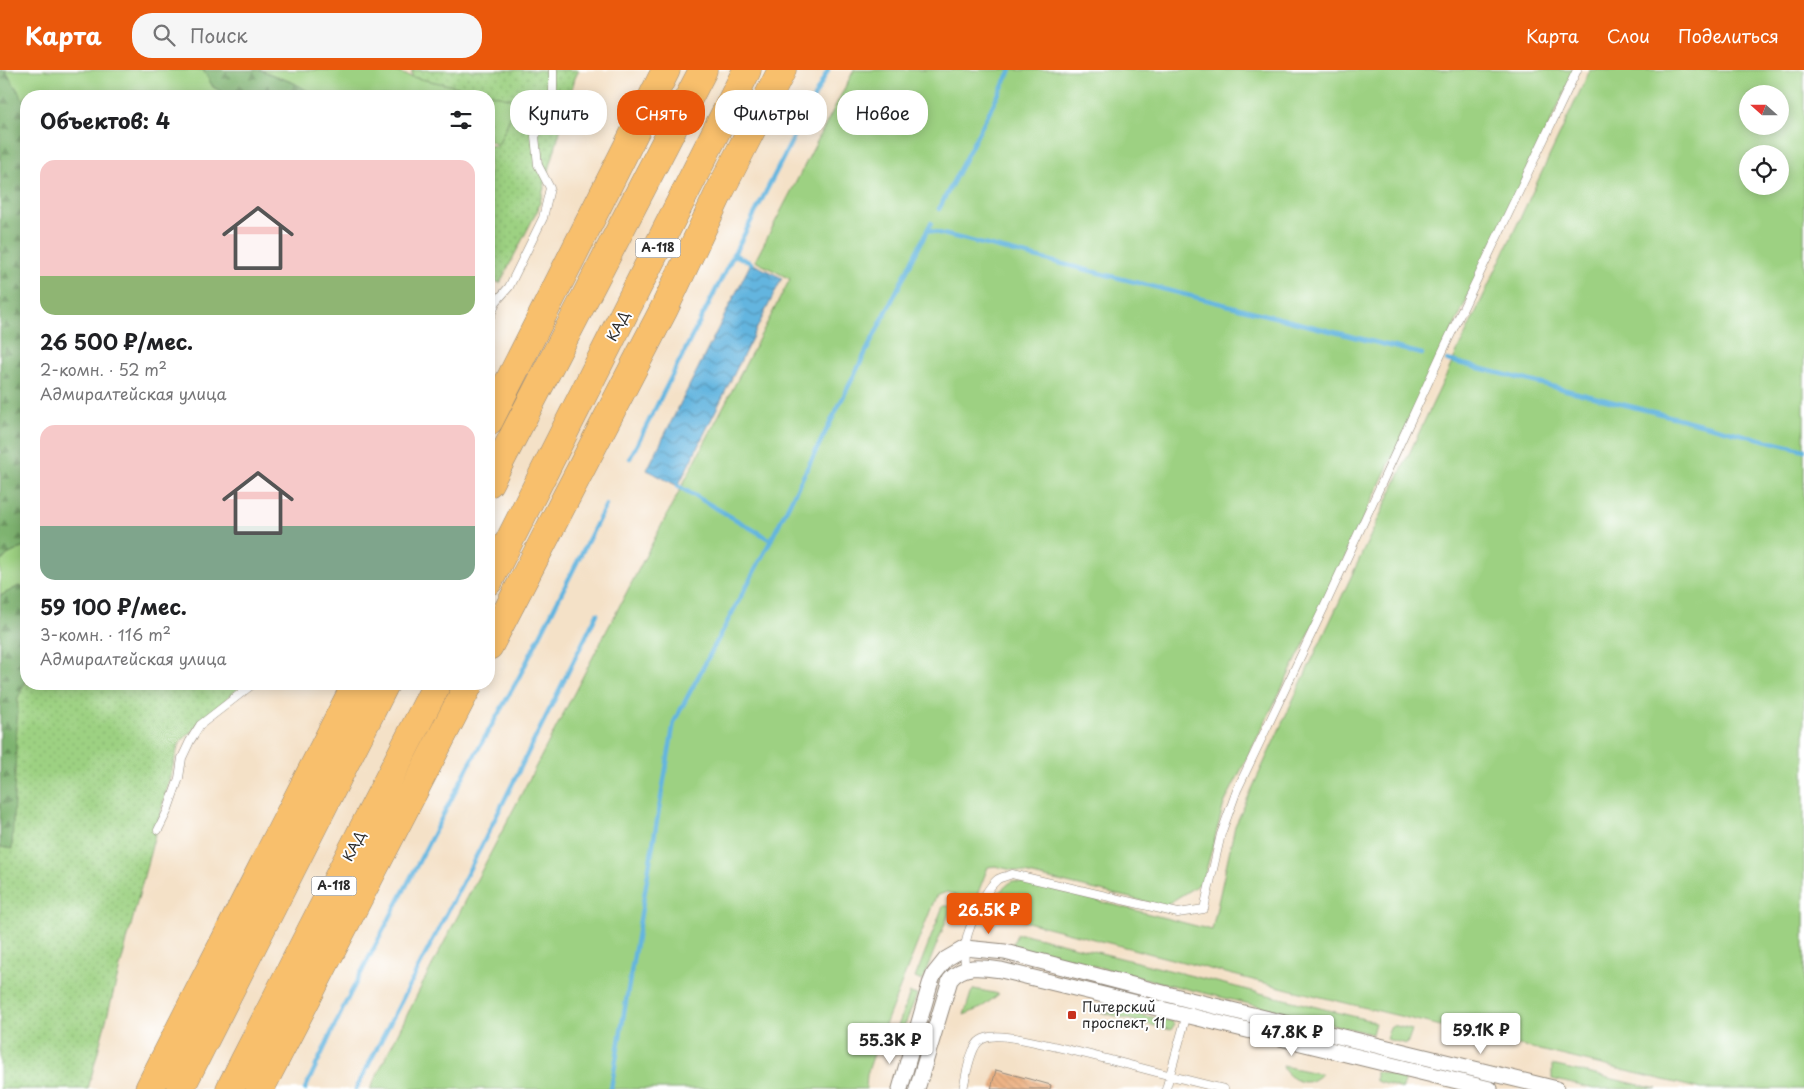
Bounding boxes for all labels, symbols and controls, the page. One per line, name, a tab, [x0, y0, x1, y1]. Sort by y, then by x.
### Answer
search box	[132, 13, 482, 58]
text: Карта	[25, 17, 102, 53]
icon: search	[150, 21, 178, 49]
text: Поиск	[190, 21, 248, 49]
text: Карта	[1526, 22, 1579, 49]
text: Слои	[1607, 22, 1650, 49]
text: Поделиться	[1678, 22, 1779, 49]
north arrow	[1739, 85, 1789, 135]
map controls	[1739, 85, 1789, 195]
chip: Купить	[510, 90, 607, 135]
chip: Снять	[617, 90, 705, 135]
chip: Фильтры	[715, 90, 827, 135]
chip: Новое	[837, 90, 928, 135]
text: Объектов: 4	[40, 104, 170, 136]
icon: filters	[447, 106, 475, 134]
button: locate	[1739, 145, 1789, 195]
icon: home	[213, 193, 303, 283]
road number: А-118	[636, 238, 680, 258]
street label: КАД	[601, 307, 634, 345]
text: 26 500 ₽/мес.	[40, 325, 193, 357]
text: 2-комн. · 52 m²	[40, 357, 167, 381]
text: Адмиралтейская улица	[40, 381, 227, 405]
icon: home	[213, 458, 303, 548]
text: 59 100 ₽/мес.	[40, 590, 187, 622]
text: 3-комн. · 116 m²	[40, 622, 171, 646]
text: Адмиралтейская улица	[40, 646, 227, 670]
street label: КАД	[337, 827, 370, 865]
road number: А-118	[312, 876, 356, 896]
pin: 26.5K ₽	[943, 892, 1035, 935]
text: 26.5K ₽	[958, 897, 1020, 921]
place label: Питерский проспект, 11	[1082, 996, 1165, 1033]
marker: Питерский проспект, 11	[1066, 1009, 1078, 1021]
pin: 59.1K ₽	[1435, 1012, 1527, 1055]
pin: 47.8K ₽	[1246, 1014, 1338, 1057]
text: 59.1K ₽	[1452, 1017, 1510, 1041]
text: 47.8K ₽	[1261, 1019, 1323, 1043]
pin: 55.3K ₽	[844, 1022, 936, 1065]
text: 55.3K ₽	[859, 1027, 921, 1051]

